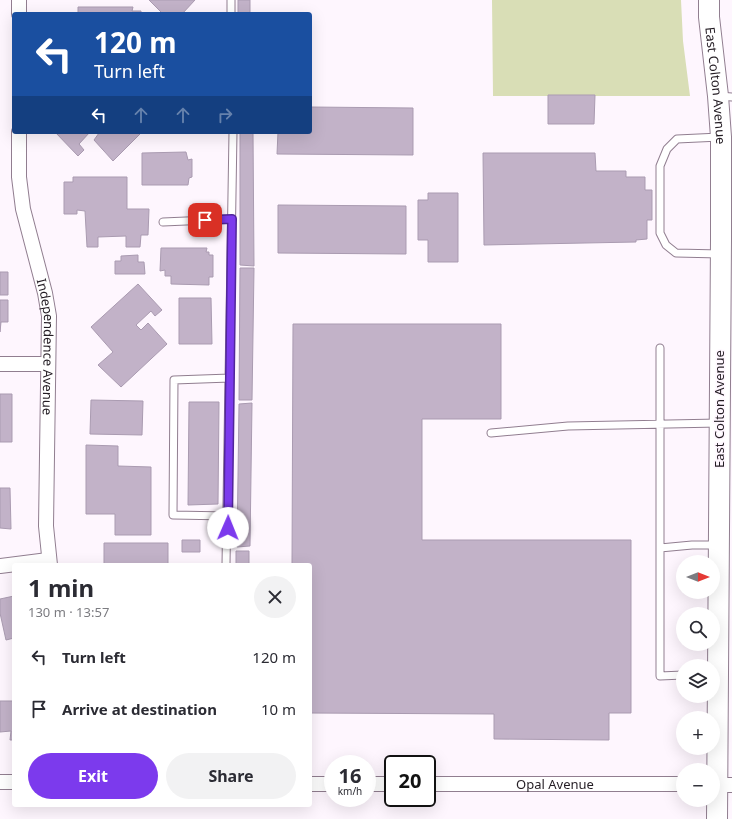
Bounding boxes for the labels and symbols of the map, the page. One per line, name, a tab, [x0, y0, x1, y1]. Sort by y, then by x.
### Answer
street label: East Colton Avenue	[701, 26, 730, 144]
pin	[188, 203, 222, 237]
street label: Independence Avenue	[33, 276, 58, 415]
street label: East Colton Avenue	[710, 350, 728, 468]
position arrow	[207, 507, 249, 549]
north arrow	[676, 555, 720, 599]
speed limit sign: 20	[384, 755, 436, 807]
street label: Opal Avenue	[516, 775, 594, 793]

